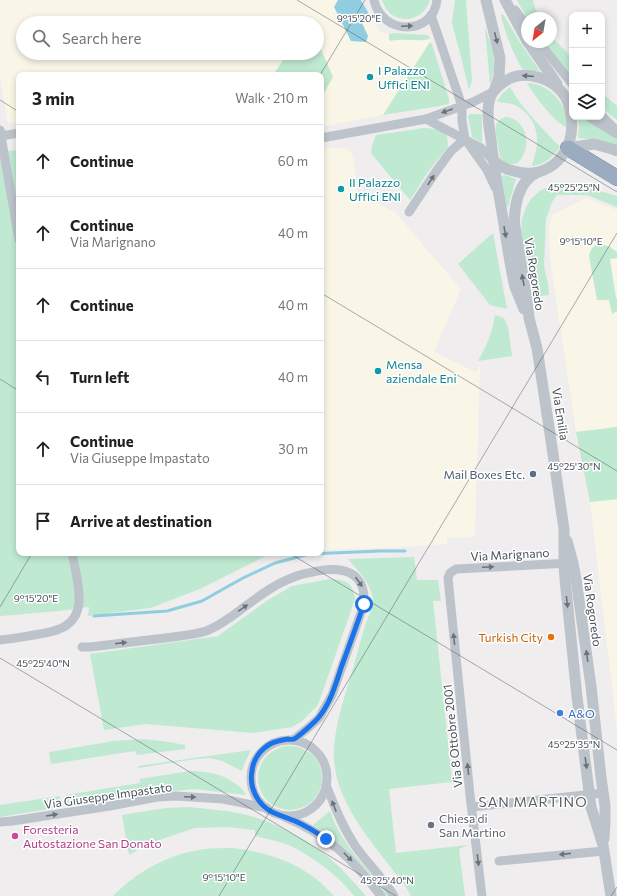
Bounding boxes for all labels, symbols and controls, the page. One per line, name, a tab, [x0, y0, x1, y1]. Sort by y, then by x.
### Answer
text: 9°15'20"E	[337, 12, 381, 24]
north arrow	[521, 12, 557, 48]
map controls	[569, 12, 605, 120]
button: +	[569, 12, 605, 48]
search box	[16, 16, 324, 60]
one-way arrow	[401, 23, 413, 30]
icon: search	[30, 27, 52, 49]
text: Search here	[62, 29, 141, 47]
one-way arrow	[493, 32, 499, 44]
button: −	[569, 48, 605, 84]
place label: I Palazzo Uffici ENI	[378, 63, 430, 91]
marker: I Palazzo Uffici ENI	[365, 72, 375, 82]
one-way arrow	[522, 72, 534, 79]
button: layers	[569, 84, 605, 120]
text: 3 min	[32, 88, 75, 109]
text: Walk · 210 m	[235, 90, 308, 106]
one-way arrow	[441, 109, 453, 115]
icon: ahead	[32, 150, 54, 172]
text: Continue	[70, 152, 134, 170]
text: 60 m	[278, 153, 308, 169]
one-way arrow	[427, 174, 435, 185]
place label: II Palazzo Uffici ENI	[349, 175, 401, 203]
text: 45°25'25"N	[548, 181, 600, 193]
marker: II Palazzo Uffici ENI	[336, 184, 346, 194]
text: Continue	[70, 216, 134, 234]
icon: ahead	[32, 222, 54, 244]
text: 40 m	[278, 225, 308, 241]
one-way arrow	[502, 226, 508, 238]
text: Via Marignano	[70, 234, 156, 250]
text: 9°15'10"E	[559, 235, 603, 247]
street label: Via Rogoredo	[522, 237, 548, 311]
one-way arrow	[520, 274, 526, 286]
icon: ahead	[32, 294, 54, 316]
text: Continue	[70, 296, 134, 314]
text: 40 m	[278, 297, 308, 313]
place label: Mensa aziendale Eni	[386, 357, 457, 385]
icon: left	[32, 366, 54, 388]
marker: Mensa aziendale Eni	[373, 366, 383, 376]
text: Turn left	[70, 368, 129, 386]
text: 40 m	[278, 369, 308, 385]
street label: Via Emilia	[550, 387, 572, 441]
text: Continue	[70, 432, 134, 450]
icon: ahead	[32, 438, 54, 460]
text: 30 m	[278, 441, 308, 457]
text: Via Giuseppe Impastato	[70, 450, 210, 466]
text: 45°25'30"N	[547, 460, 601, 472]
place label: Mail Boxes Etc.	[443, 467, 525, 481]
marker: Mail Boxes Etc.	[528, 469, 538, 479]
icon: arrive	[32, 510, 54, 532]
text: Arrive at destination	[70, 512, 212, 530]
street label: Via Marignano	[470, 545, 550, 563]
one-way arrow	[482, 564, 495, 570]
street label: Via Rogoredo	[581, 573, 605, 647]
one-way arrow	[355, 577, 363, 587]
text: 9°15'20"E	[14, 592, 58, 604]
route start	[355, 595, 373, 613]
one-way arrow	[564, 596, 570, 608]
one-way arrow	[238, 604, 248, 612]
place label: Turkish City	[478, 630, 543, 644]
marker: Turkish City	[546, 632, 556, 642]
one-way arrow	[451, 633, 457, 645]
one-way arrow	[115, 640, 127, 646]
one-way arrow	[584, 650, 590, 662]
text: 45°25'40"N	[16, 657, 70, 669]
street label: Via 8 Ottobre 2001	[440, 684, 464, 788]
place label: A&O	[568, 706, 595, 720]
marker: A&O	[555, 708, 565, 718]
text: 45°25'35"N	[548, 738, 600, 750]
one-way arrow	[583, 757, 589, 769]
one-way arrow	[464, 763, 471, 775]
street label: Via Giuseppe Impastato	[43, 779, 173, 811]
one-way arrow	[184, 793, 196, 800]
district label: SAN MARTINO	[478, 793, 588, 810]
one-way arrow	[331, 799, 337, 811]
place label: Chiesa di San Martino	[439, 811, 506, 839]
one-way arrow	[46, 812, 59, 818]
marker: Chiesa di San Martino	[426, 820, 436, 830]
place label: Foresteria Autostazione San Donato	[23, 822, 162, 850]
route end	[317, 830, 335, 848]
marker: Foresteria Autostazione San Donato	[10, 831, 20, 841]
one-way arrow	[559, 851, 571, 857]
one-way arrow	[343, 852, 353, 862]
one-way arrow	[475, 854, 482, 866]
text: 9°15'10"E	[202, 871, 246, 883]
text: 45°25'40"N	[360, 874, 414, 886]

